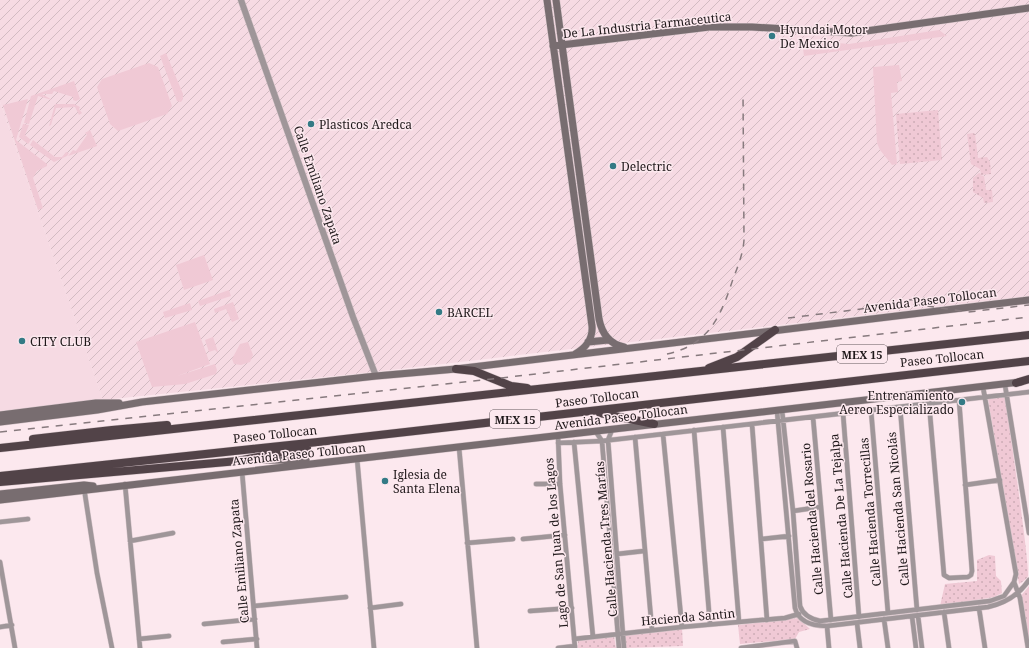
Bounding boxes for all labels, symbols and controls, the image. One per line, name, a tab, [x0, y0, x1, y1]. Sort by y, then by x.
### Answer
street label: De La Industria Farmaceutica	[562, 8, 732, 42]
place label: Hyundai Motor De Mexico	[780, 21, 868, 52]
marker: Hyundai Motor De Mexico	[767, 31, 777, 41]
place label: Plasticos Aredca	[319, 116, 412, 133]
marker: Plasticos Aredca	[306, 119, 316, 129]
street label: Calle Emiliano Zapata	[290, 123, 346, 247]
place label: Delectric	[621, 158, 672, 175]
marker: Delectric	[608, 161, 618, 171]
street label: Avenida Paseo Tollocan	[862, 283, 998, 317]
place label: BARCEL	[447, 304, 493, 321]
marker: BARCEL	[434, 307, 444, 317]
place label: CITY CLUB	[30, 333, 91, 350]
marker: CITY CLUB	[17, 336, 27, 346]
road number: MEX 15	[837, 345, 887, 363]
street label: Paseo Tollocan	[899, 345, 985, 371]
street label: Paseo Tollocan	[554, 384, 640, 412]
place label: Entrenamiento Aereo Especializado	[839, 387, 954, 418]
marker: Entrenamiento Aereo Especializado	[957, 397, 967, 407]
street label: Avenida Paseo Tollocan	[553, 400, 689, 434]
road number: MEX 15	[490, 410, 540, 428]
street label: Paseo Tollocan	[232, 421, 318, 447]
street label: Calle Hacienda San Nicolás	[883, 431, 913, 587]
street label: Calle Hacienda De La Tejalpa	[825, 433, 857, 599]
street label: Calle Hacienda Torrecillas	[855, 437, 885, 587]
street label: Avenida Paseo Tollocan	[231, 439, 367, 469]
street label: Calle Hacienda del Rosario	[797, 442, 827, 596]
street label: Lago de San Juan de los Lagos	[540, 457, 572, 629]
street label: Calle Hacienda Tres Marías	[591, 460, 621, 618]
place label: Iglesia de Santa Elena	[393, 466, 460, 497]
marker: Iglesia de Santa Elena	[380, 476, 390, 486]
street label: Calle Emiliano Zapata	[225, 498, 253, 624]
street label: Hacienda Santin	[640, 604, 736, 630]

